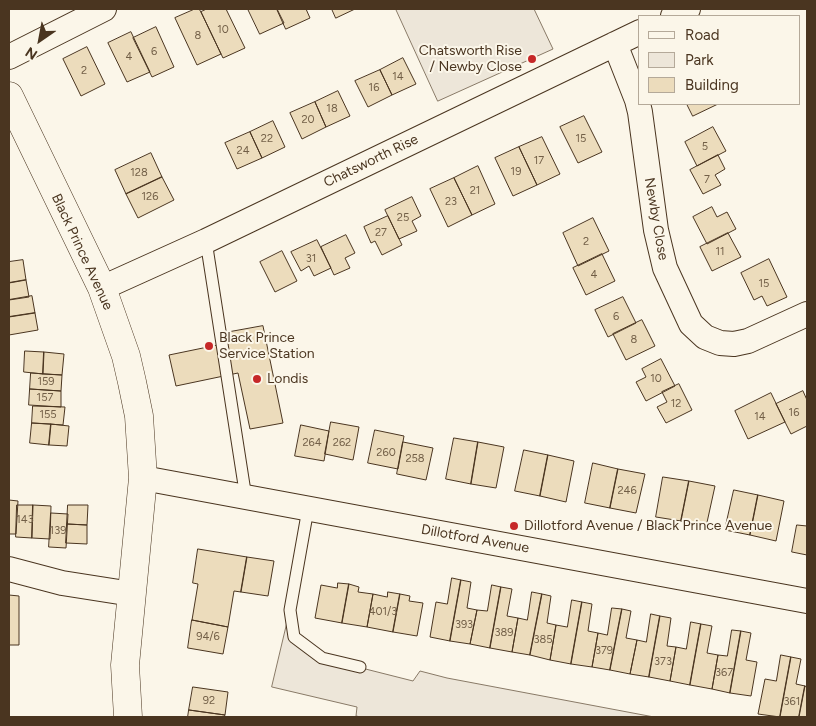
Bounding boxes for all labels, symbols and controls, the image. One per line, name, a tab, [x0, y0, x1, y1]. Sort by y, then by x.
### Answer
north arrow	[15, 15, 65, 65]
legend	[638, 15, 801, 105]
house number: 10	[217, 23, 229, 37]
text: Road	[685, 26, 720, 44]
house number: 8	[195, 29, 201, 43]
text: N	[22, 43, 41, 63]
place label: Chatsworth Rise / Newby Close	[419, 43, 522, 75]
house number: 6	[151, 45, 157, 59]
house number: 4	[126, 50, 132, 64]
text: Park	[685, 51, 714, 69]
marker: Chatsworth Rise / Newby Close	[526, 53, 538, 65]
house number: 2	[81, 64, 87, 78]
house number: 14	[392, 70, 404, 84]
text: Building	[685, 76, 739, 94]
house number: 16	[369, 81, 379, 95]
house number: 18	[326, 102, 338, 116]
house number: 20	[301, 113, 315, 127]
street label: Chatsworth Rise	[321, 131, 421, 191]
house number: 22	[261, 132, 273, 146]
house number: 15	[576, 132, 586, 146]
house number: 5	[702, 140, 708, 154]
house number: 24	[237, 144, 249, 158]
house number: 17	[534, 154, 544, 168]
house number: 19	[511, 165, 521, 179]
house number: 128	[130, 166, 148, 180]
house number: 7	[704, 173, 710, 187]
street label: Newby Close	[640, 176, 672, 262]
house number: 21	[470, 184, 480, 198]
house number: 126	[142, 190, 158, 204]
street label: Black Prince Avenue	[48, 191, 116, 313]
house number: 23	[445, 195, 457, 209]
house number: 25	[397, 211, 409, 225]
house number: 27	[375, 226, 387, 240]
house number: 2	[583, 235, 589, 249]
house number: 11	[715, 245, 725, 259]
house number: 31	[306, 252, 316, 266]
house number: 4	[591, 268, 597, 282]
house number: 15	[759, 277, 769, 291]
house number: 6	[613, 310, 619, 324]
place label: Black Prince Service Station	[219, 330, 315, 362]
house number: 8	[631, 333, 637, 347]
marker: Black Prince Service Station	[203, 340, 215, 352]
place label: Londis	[267, 371, 308, 387]
house number: 10	[650, 372, 662, 386]
marker: Londis	[251, 373, 263, 385]
house number: 159	[37, 375, 55, 389]
house number: 157	[37, 391, 53, 405]
house number: 12	[671, 397, 681, 411]
house number: 16	[789, 406, 799, 420]
house number: 155	[39, 408, 57, 422]
house number: 14	[754, 410, 766, 424]
house number: 264	[302, 436, 322, 450]
house number: 262	[333, 436, 351, 450]
house number: 260	[376, 446, 396, 460]
house number: 258	[405, 452, 425, 466]
house number: 246	[617, 484, 637, 498]
house number: 143	[16, 513, 34, 527]
place label: Dillotford Avenue / Black Prince Avenue	[524, 518, 772, 534]
marker: Dillotford Avenue / Black Prince Avenue	[508, 520, 520, 532]
street label: Dillotford Avenue	[420, 521, 530, 557]
house number: 139	[50, 524, 66, 538]
house number: 401/3	[369, 605, 397, 619]
house number: 393	[455, 618, 473, 632]
house number: 389	[495, 626, 513, 640]
house number: 94/6	[196, 630, 220, 644]
house number: 385	[533, 633, 553, 647]
house number: 379	[595, 644, 613, 658]
house number: 373	[654, 655, 672, 669]
house number: 367	[715, 666, 733, 680]
house number: 92	[203, 694, 215, 708]
house number: 361	[784, 695, 800, 709]

